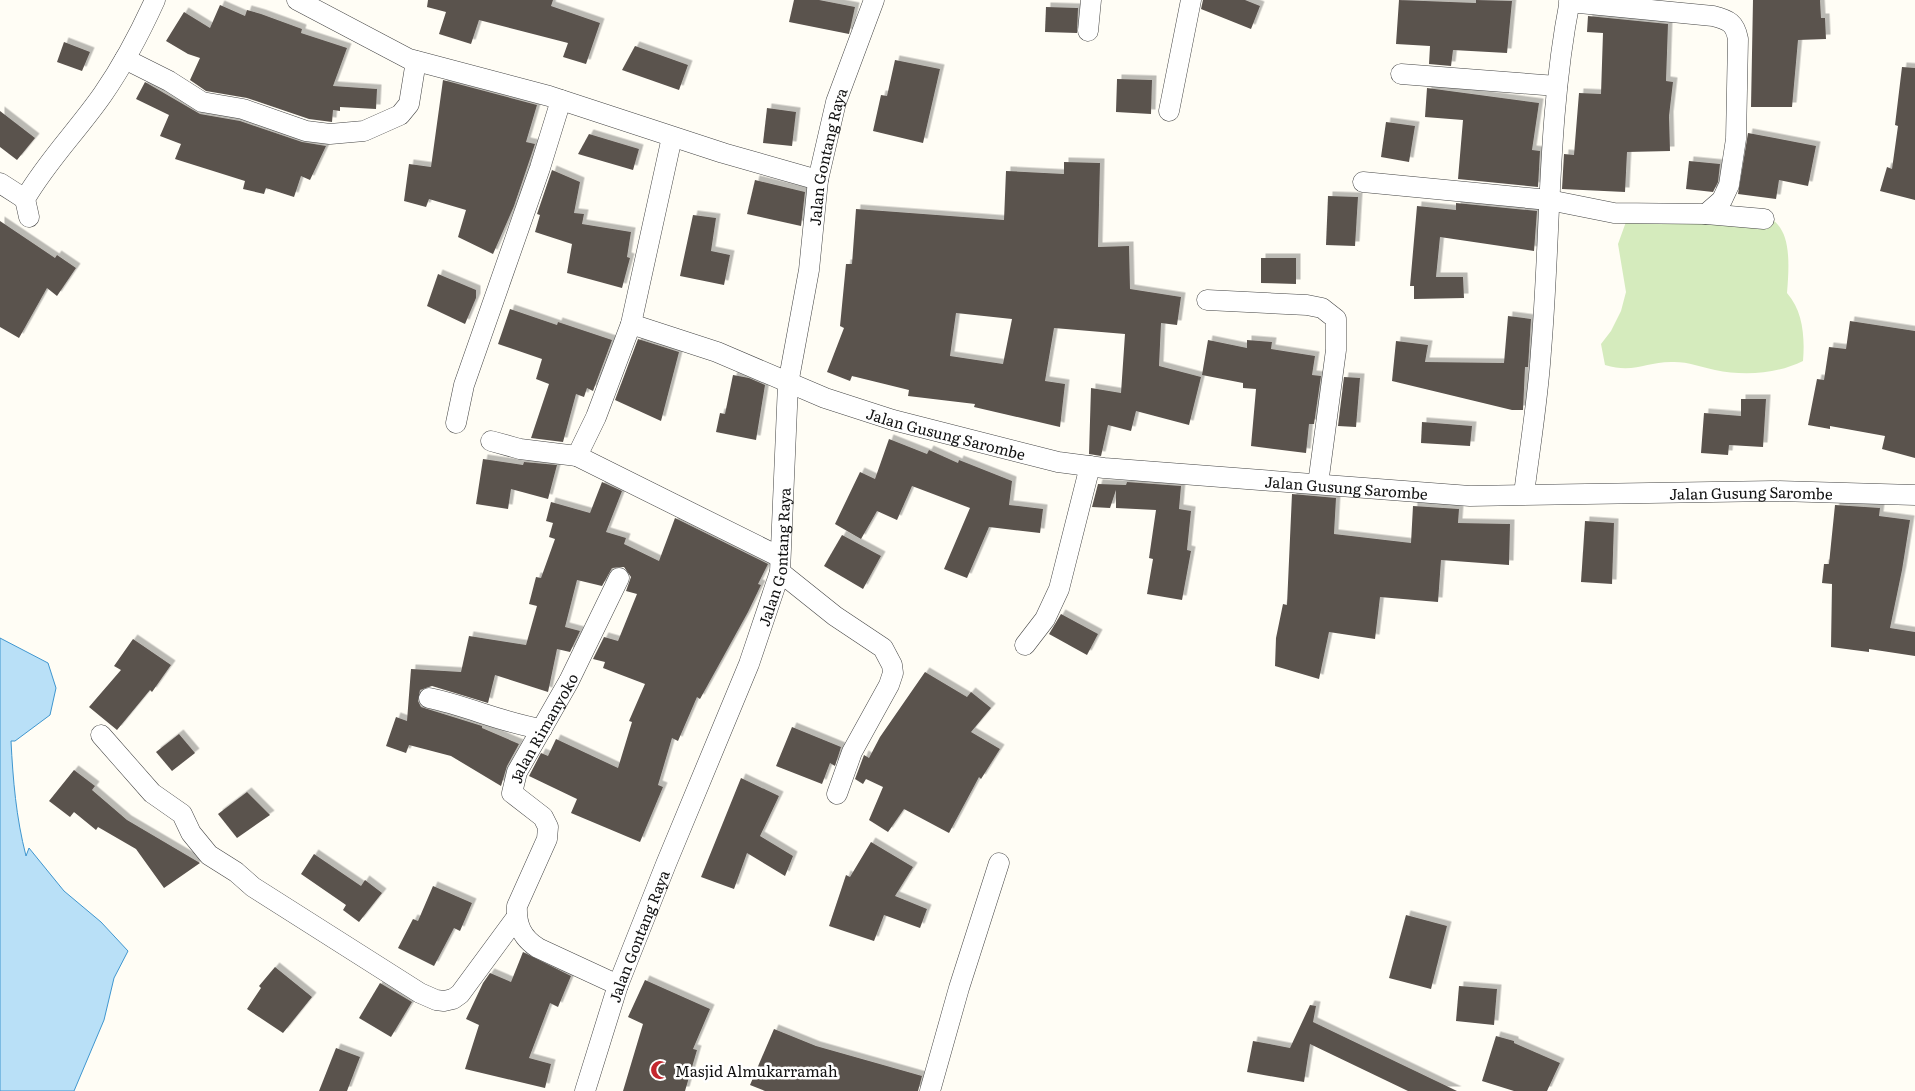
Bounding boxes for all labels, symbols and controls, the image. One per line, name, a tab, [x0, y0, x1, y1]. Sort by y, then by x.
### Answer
street label: Jalan Gontang Raya	[802, 83, 852, 227]
street label: Jalan Gusung Sarombe	[864, 401, 1028, 465]
street label: Jalan Gusung Sarombe	[1264, 469, 1429, 504]
street label: Jalan Gusung Sarombe	[1669, 479, 1833, 504]
street label: Jalan Gontang Raya	[751, 486, 795, 629]
street label: Jalan Rimanyoko	[503, 669, 583, 786]
street label: Jalan Gontang Raya	[602, 865, 675, 1005]
mosque icon: Masjid Almukarramah	[649, 1059, 671, 1081]
place label: Masjid Almukarramah	[675, 1059, 838, 1082]

